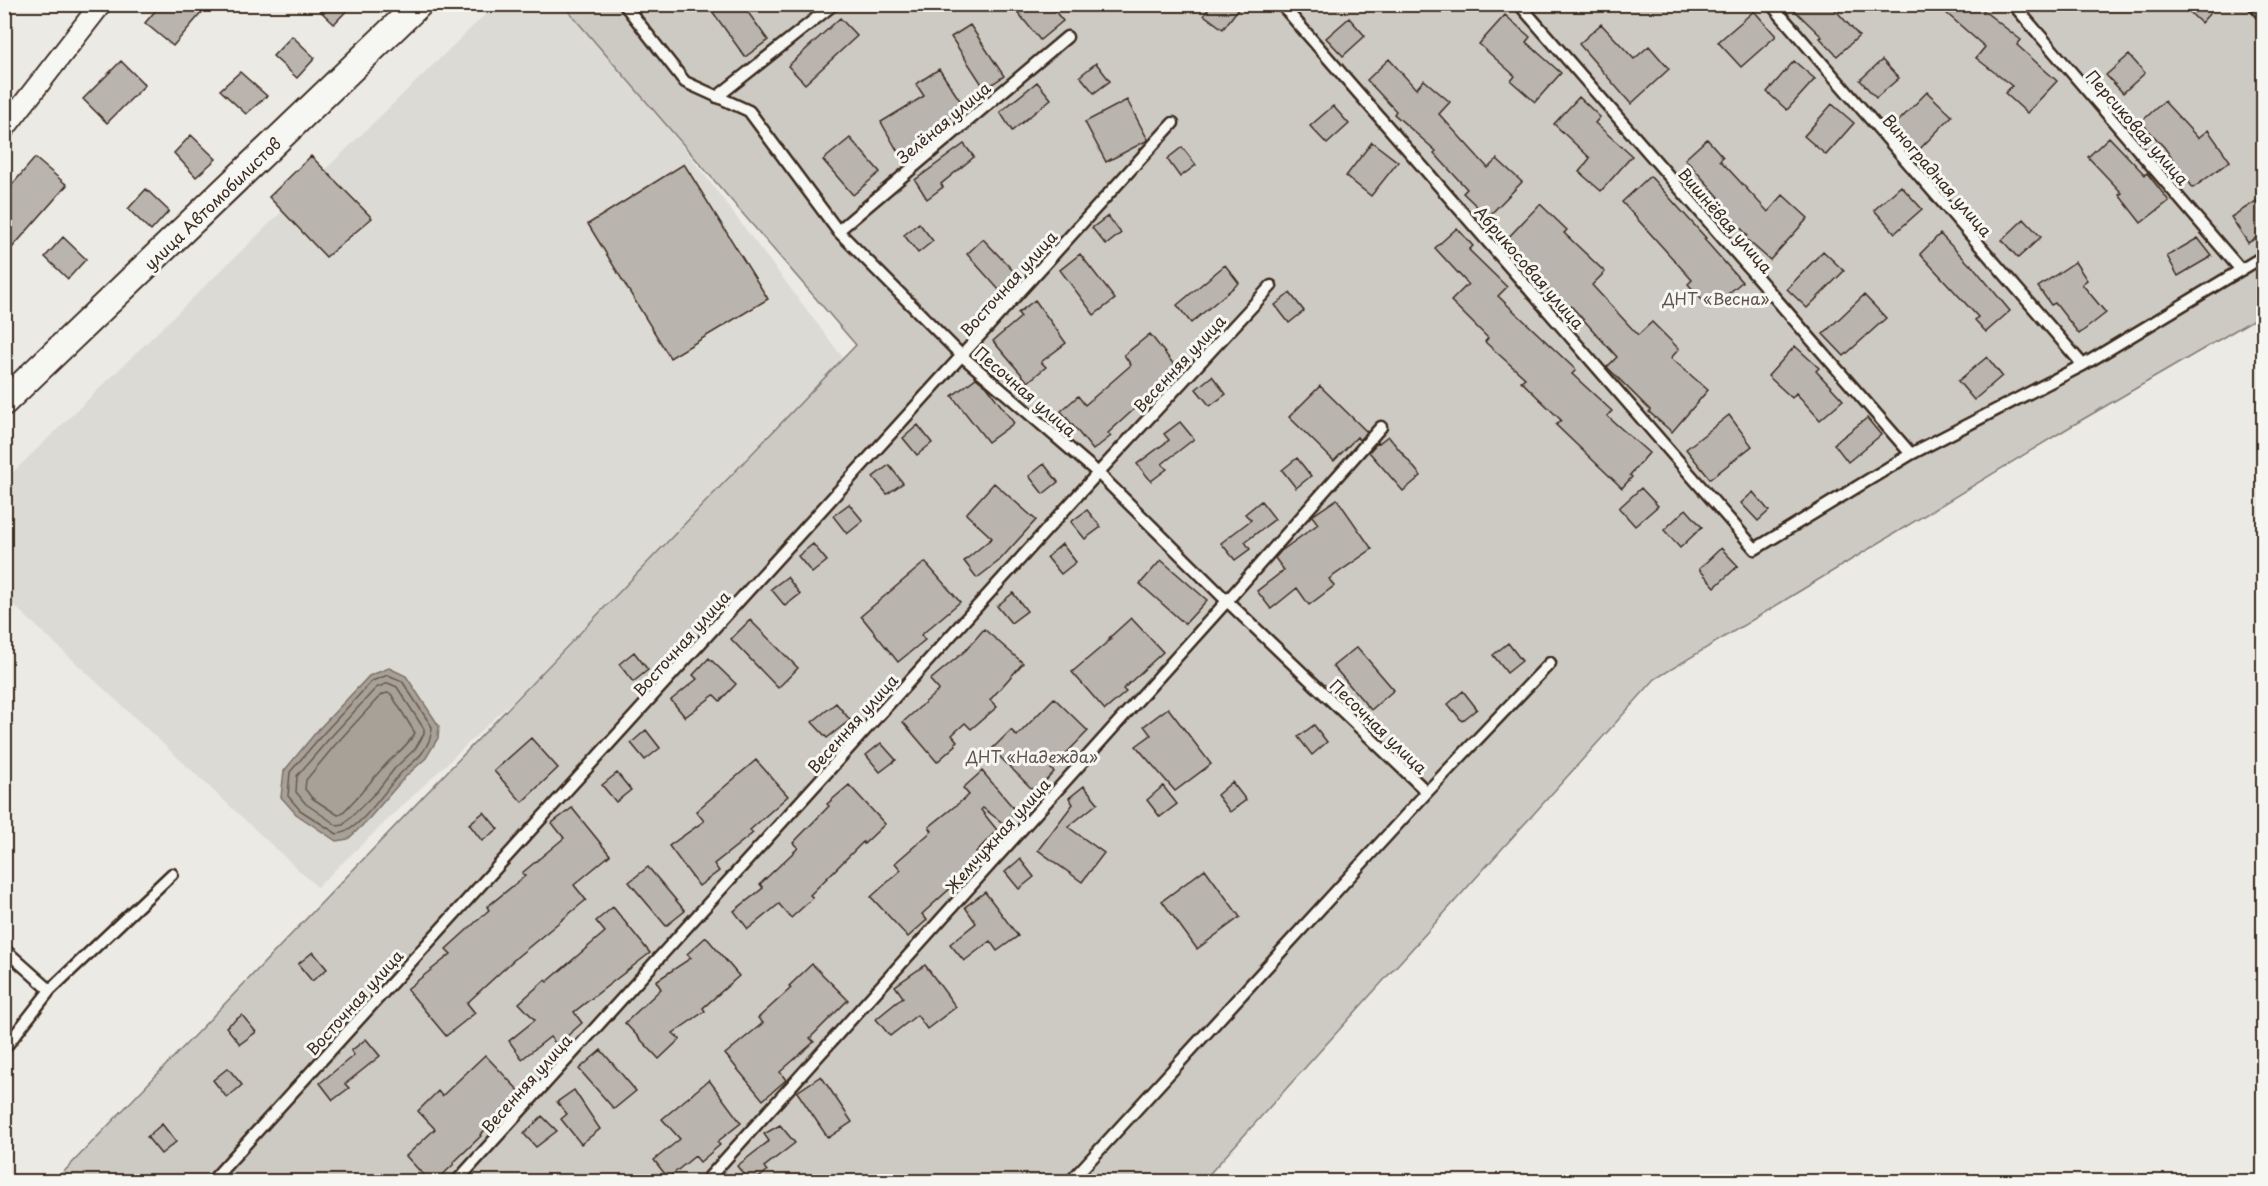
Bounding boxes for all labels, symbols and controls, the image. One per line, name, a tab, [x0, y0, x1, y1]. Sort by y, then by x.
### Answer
street label: Персиковая улица	[2081, 64, 2195, 190]
street label: Зелёная улица	[891, 75, 995, 169]
street label: Виноградная улица	[1878, 108, 1998, 242]
street label: улица Автомобилистов	[138, 131, 286, 275]
street label: Вишнёвая улица	[1673, 162, 1779, 278]
street label: Абрикосовая улица	[1470, 200, 1590, 334]
street label: Восточная улица	[954, 225, 1062, 341]
park label: ДНТ «Весна»	[1662, 286, 1769, 310]
street label: Весенняя улица	[1127, 309, 1231, 417]
street label: Песочная улица	[970, 340, 1082, 442]
street label: Восточная улица	[627, 585, 735, 701]
street label: Весенняя улица	[801, 668, 903, 778]
street label: Песочная улица	[1325, 673, 1433, 779]
park label: ДНТ «Надежда»	[965, 744, 1098, 768]
street label: Жемчужная улица	[939, 772, 1055, 898]
street label: Восточная улица	[300, 944, 408, 1060]
street label: Весенняя улица	[475, 1028, 577, 1138]

